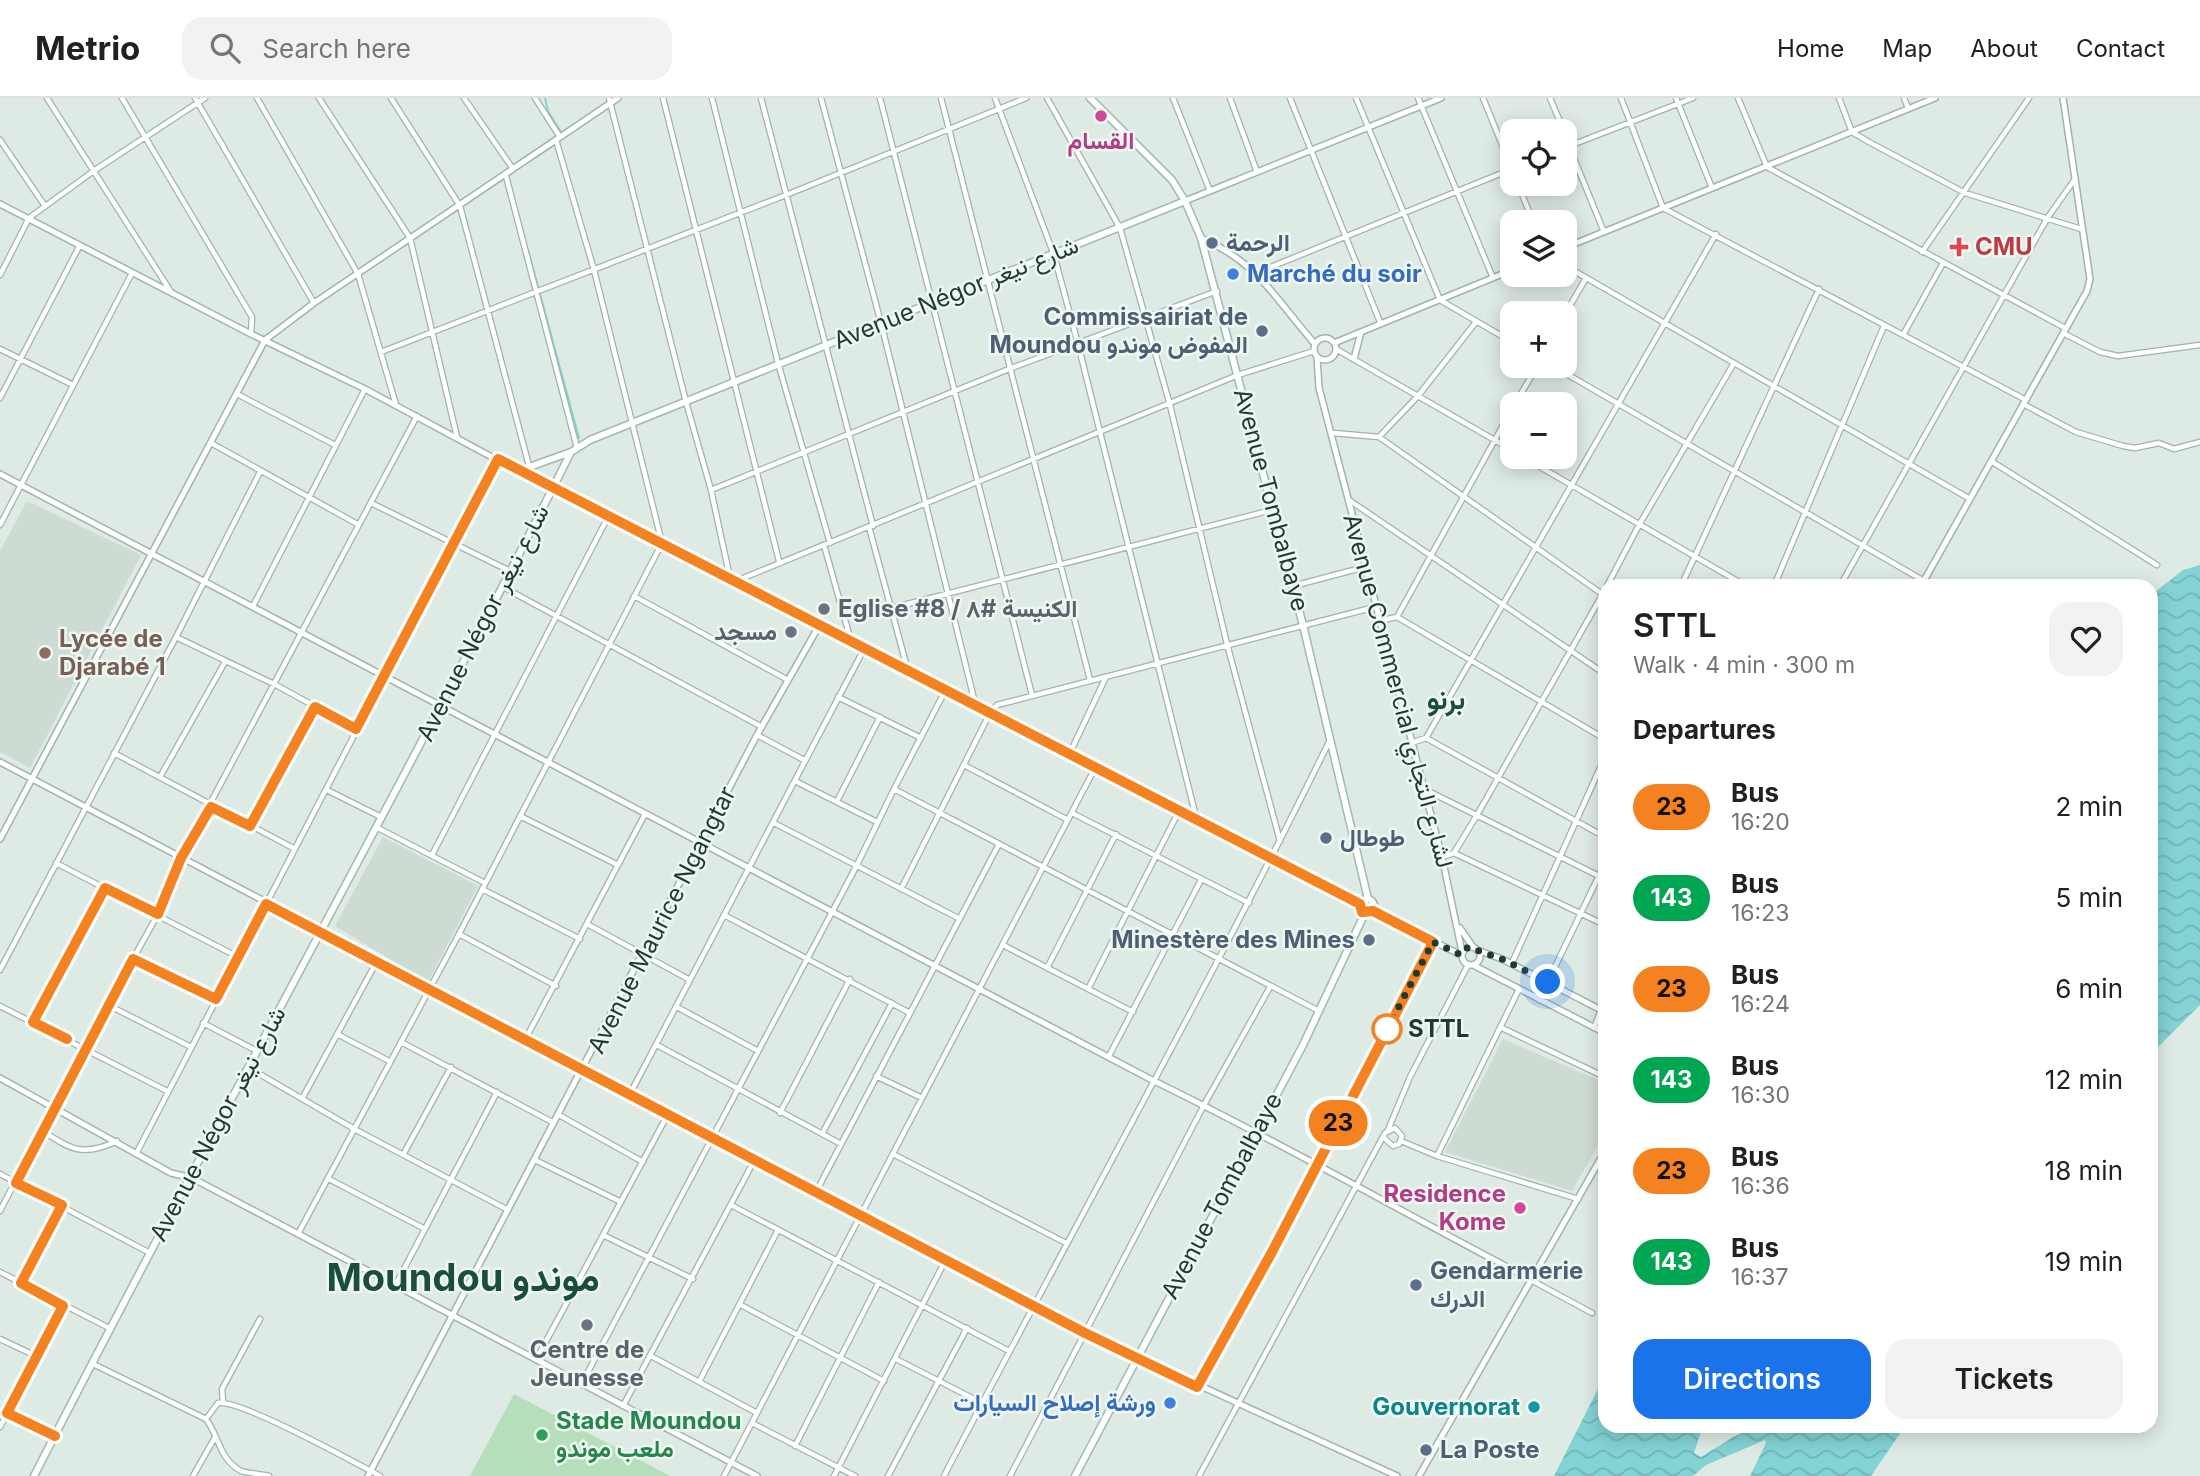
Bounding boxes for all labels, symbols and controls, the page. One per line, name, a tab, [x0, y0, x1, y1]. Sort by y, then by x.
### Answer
search box	[182, 17, 672, 80]
text: Metrio	[35, 28, 140, 68]
icon: search	[206, 29, 244, 67]
text: Search here	[262, 33, 411, 64]
text: Home	[1777, 34, 1844, 63]
text: Map	[1882, 34, 1932, 63]
text: About	[1970, 34, 2038, 63]
text: Contact	[2076, 34, 2165, 63]
marker: القسام	[1093, 108, 1109, 124]
map controls	[1500, 119, 1577, 469]
button: locate	[1500, 119, 1577, 196]
place label: القسام	[1068, 126, 1135, 157]
button: layers	[1500, 210, 1577, 287]
place label: الرحمة	[1226, 228, 1290, 258]
street label: Avenue Négor شارع نيغر	[829, 230, 1083, 357]
place label: CMU	[1975, 232, 2033, 261]
marker: الرحمة	[1204, 235, 1220, 251]
marker: CMU	[1949, 237, 1969, 257]
place label: Marché du soir	[1247, 259, 1422, 288]
marker: Marché du soir	[1225, 266, 1241, 282]
button: +	[1500, 301, 1577, 378]
place label: Commissairiat de Moundou المفوض موندو	[989, 302, 1248, 360]
marker: Commissairiat de Moundou المفوض موندو	[1254, 323, 1270, 339]
street label: Avenue Tombalbaye	[1228, 385, 1315, 614]
button: −	[1500, 392, 1577, 469]
street label: Avenue Négor شارع نيغر	[410, 500, 557, 747]
street label: Avenue Commercial لشارع التجاري	[1332, 511, 1460, 872]
place label: Eglise #8 / الكنيسة #٨	[838, 594, 1077, 623]
marker: Eglise #8 / الكنيسة #٨	[816, 601, 832, 617]
button: heart	[2049, 602, 2123, 676]
text: STTL	[1633, 605, 1717, 645]
place label: مسجد	[714, 617, 777, 646]
place label: Lycée de Djarabé 1	[59, 624, 166, 681]
marker: مسجد	[783, 624, 799, 640]
marker: Lycée de Djarabé 1	[37, 645, 53, 661]
text: Walk · 4 min · 300 m	[1633, 651, 1855, 679]
district label: برنو	[1427, 682, 1465, 717]
text: Departures	[1633, 714, 1776, 745]
text: Bus	[1731, 777, 1779, 808]
street label: Avenue Maurice Ngangtar	[582, 781, 742, 1058]
text: 2 min	[2055, 791, 2123, 822]
text: 23	[1656, 792, 1687, 821]
text: 16:20	[1731, 808, 1790, 836]
place label: طوطال	[1340, 823, 1405, 853]
marker: طوطال	[1318, 830, 1334, 846]
text: Bus	[1731, 868, 1779, 899]
text: 5 min	[2055, 882, 2123, 913]
text: 143	[1650, 883, 1693, 912]
text: 16:23	[1731, 899, 1789, 927]
place label: Minestère des Mines	[1111, 925, 1355, 954]
marker: Minestère des Mines	[1361, 932, 1377, 948]
text: Bus	[1731, 959, 1779, 990]
your location	[1530, 964, 1565, 999]
text: 6 min	[2055, 973, 2123, 1004]
text: 23	[1656, 974, 1687, 1003]
text: 16:24	[1731, 990, 1790, 1018]
street label: Avenue Négor شارع نيغر	[143, 1001, 294, 1247]
marker: STTL	[1372, 1014, 1402, 1044]
place label: STTL	[1408, 1014, 1469, 1043]
text: Bus	[1731, 1050, 1779, 1081]
text: 12 min	[2045, 1064, 2123, 1095]
text: 143	[1650, 1065, 1693, 1094]
text: 16:30	[1731, 1081, 1790, 1109]
street label: Avenue Tombalbaye	[1155, 1088, 1288, 1304]
line badge: 23	[1306, 1100, 1370, 1146]
text: 23	[1323, 1108, 1353, 1137]
text: Bus	[1731, 1141, 1779, 1172]
text: 18 min	[2045, 1155, 2123, 1186]
text: 23	[1656, 1156, 1687, 1185]
text: 16:36	[1731, 1172, 1790, 1200]
place label: Residence Kome	[1384, 1179, 1506, 1236]
marker: Residence Kome	[1512, 1200, 1528, 1216]
text: Bus	[1731, 1232, 1779, 1263]
text: 19 min	[2045, 1246, 2123, 1277]
text: 143	[1650, 1247, 1693, 1276]
district label: Moundou موندو	[326, 1254, 600, 1302]
place label: Gendarmerie الدرك	[1430, 1256, 1583, 1314]
text: 16:37	[1731, 1263, 1788, 1291]
marker: Gendarmerie الدرك	[1408, 1277, 1424, 1293]
marker: Centre de Jeunesse	[579, 1317, 595, 1333]
place label: Centre de Jeunesse	[530, 1335, 644, 1392]
button: Directions	[1633, 1339, 1871, 1419]
button: Tickets	[1885, 1339, 2123, 1419]
place label: ورشة إصلاح السيارات	[953, 1388, 1156, 1419]
place label: Gouvernorat	[1372, 1392, 1520, 1421]
marker: ورشة إصلاح السيارات	[1162, 1395, 1178, 1411]
marker: Gouvernorat	[1526, 1399, 1542, 1415]
place label: Stade Moundou ملعب موندو	[556, 1406, 741, 1464]
marker: Stade Moundou ملعب موندو	[534, 1427, 550, 1443]
place label: La Poste	[1440, 1435, 1540, 1464]
marker: La Poste	[1418, 1442, 1434, 1458]

